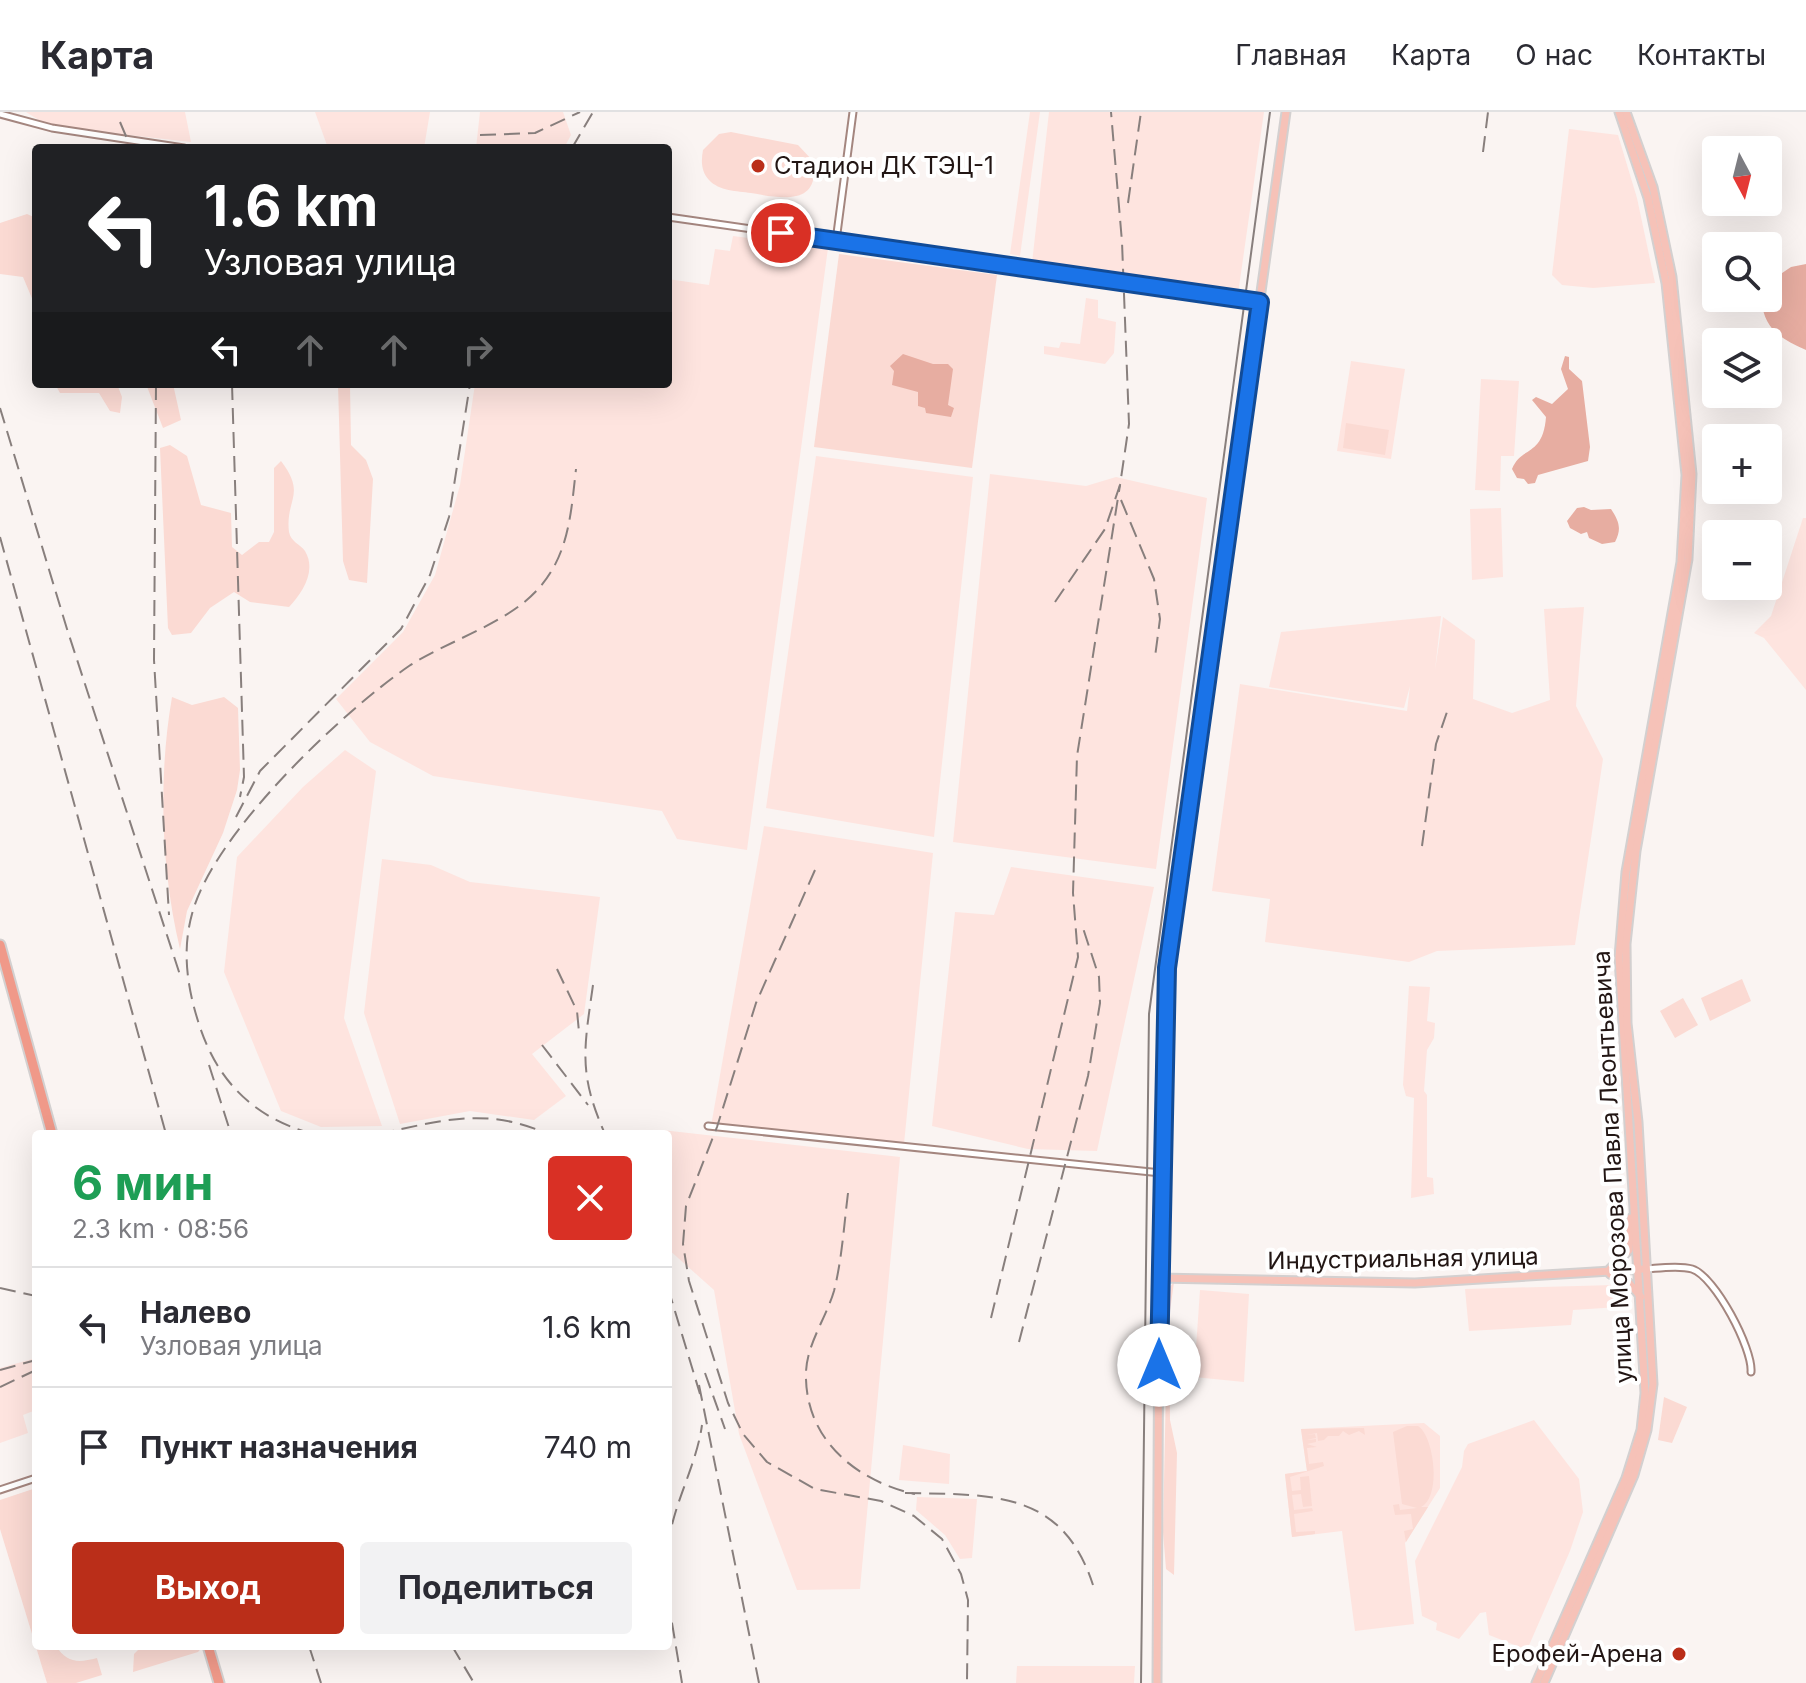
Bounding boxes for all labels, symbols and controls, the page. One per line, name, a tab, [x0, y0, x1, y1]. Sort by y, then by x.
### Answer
text: Карта	[40, 32, 154, 78]
text: Главная	[1235, 38, 1347, 72]
text: Карта	[1391, 38, 1471, 72]
text: О нас	[1515, 38, 1593, 72]
text: Контакты	[1637, 38, 1766, 72]
north arrow	[1702, 136, 1782, 216]
map controls	[1702, 136, 1782, 600]
place label: Стадион ДК ТЭЦ-1	[774, 151, 994, 180]
marker: Стадион ДК ТЭЦ-1	[749, 157, 767, 175]
text: 1.6 km	[204, 172, 378, 240]
icon: left	[72, 176, 176, 280]
pin	[747, 199, 815, 267]
icon: arrive	[759, 211, 803, 255]
button: search	[1702, 232, 1782, 312]
text: Узловая улица	[204, 240, 457, 284]
icon: left	[204, 328, 248, 372]
icon: ahead	[288, 328, 332, 372]
icon: ahead	[372, 328, 416, 372]
icon: right	[456, 328, 500, 372]
button: layers	[1702, 328, 1782, 408]
button: +	[1702, 424, 1782, 504]
button: −	[1702, 520, 1782, 600]
street label: улица Морозова Павла Леонтьевича	[1587, 950, 1638, 1384]
text: 6 мин	[72, 1153, 213, 1212]
button: close	[548, 1156, 632, 1240]
text: 2.3 km · 08:56	[72, 1213, 249, 1244]
street label: Индустриальная улица	[1267, 1242, 1539, 1275]
text: Налево	[140, 1294, 252, 1330]
icon: left	[72, 1305, 116, 1349]
text: 1.6 km	[542, 1309, 632, 1345]
position arrow	[1117, 1323, 1201, 1407]
text: Узловая улица	[140, 1330, 323, 1361]
icon: arrive	[72, 1425, 116, 1469]
text: Пункт назначения	[140, 1429, 418, 1465]
text: 740 m	[544, 1429, 632, 1465]
button: Выход	[72, 1542, 344, 1634]
button: Поделиться	[360, 1542, 632, 1634]
place label: Ерофей-Арена	[1492, 1639, 1663, 1668]
marker: Ерофей-Арена	[1670, 1645, 1688, 1663]

